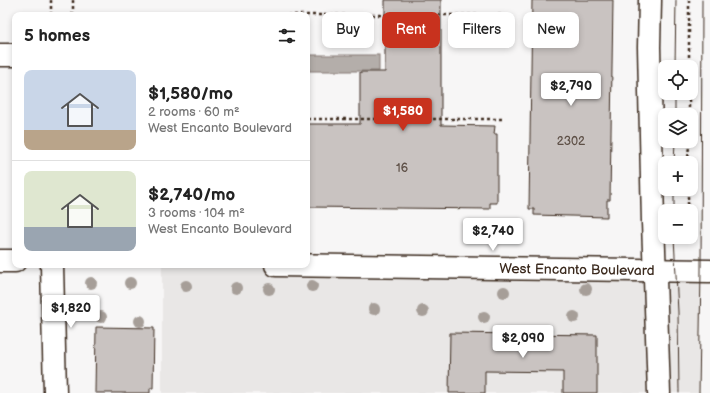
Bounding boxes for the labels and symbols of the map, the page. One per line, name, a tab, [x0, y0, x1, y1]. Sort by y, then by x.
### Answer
pin: $2,790	[538, 73, 604, 107]
pin: $1,580	[370, 98, 436, 132]
house number: 2302	[557, 134, 585, 149]
house number: 16	[396, 161, 408, 176]
pin: $2,740	[460, 218, 526, 252]
street label: West Encanto Boulevard	[499, 260, 655, 279]
pin: $1,820	[38, 295, 104, 329]
pin: $2,090	[490, 325, 556, 359]

